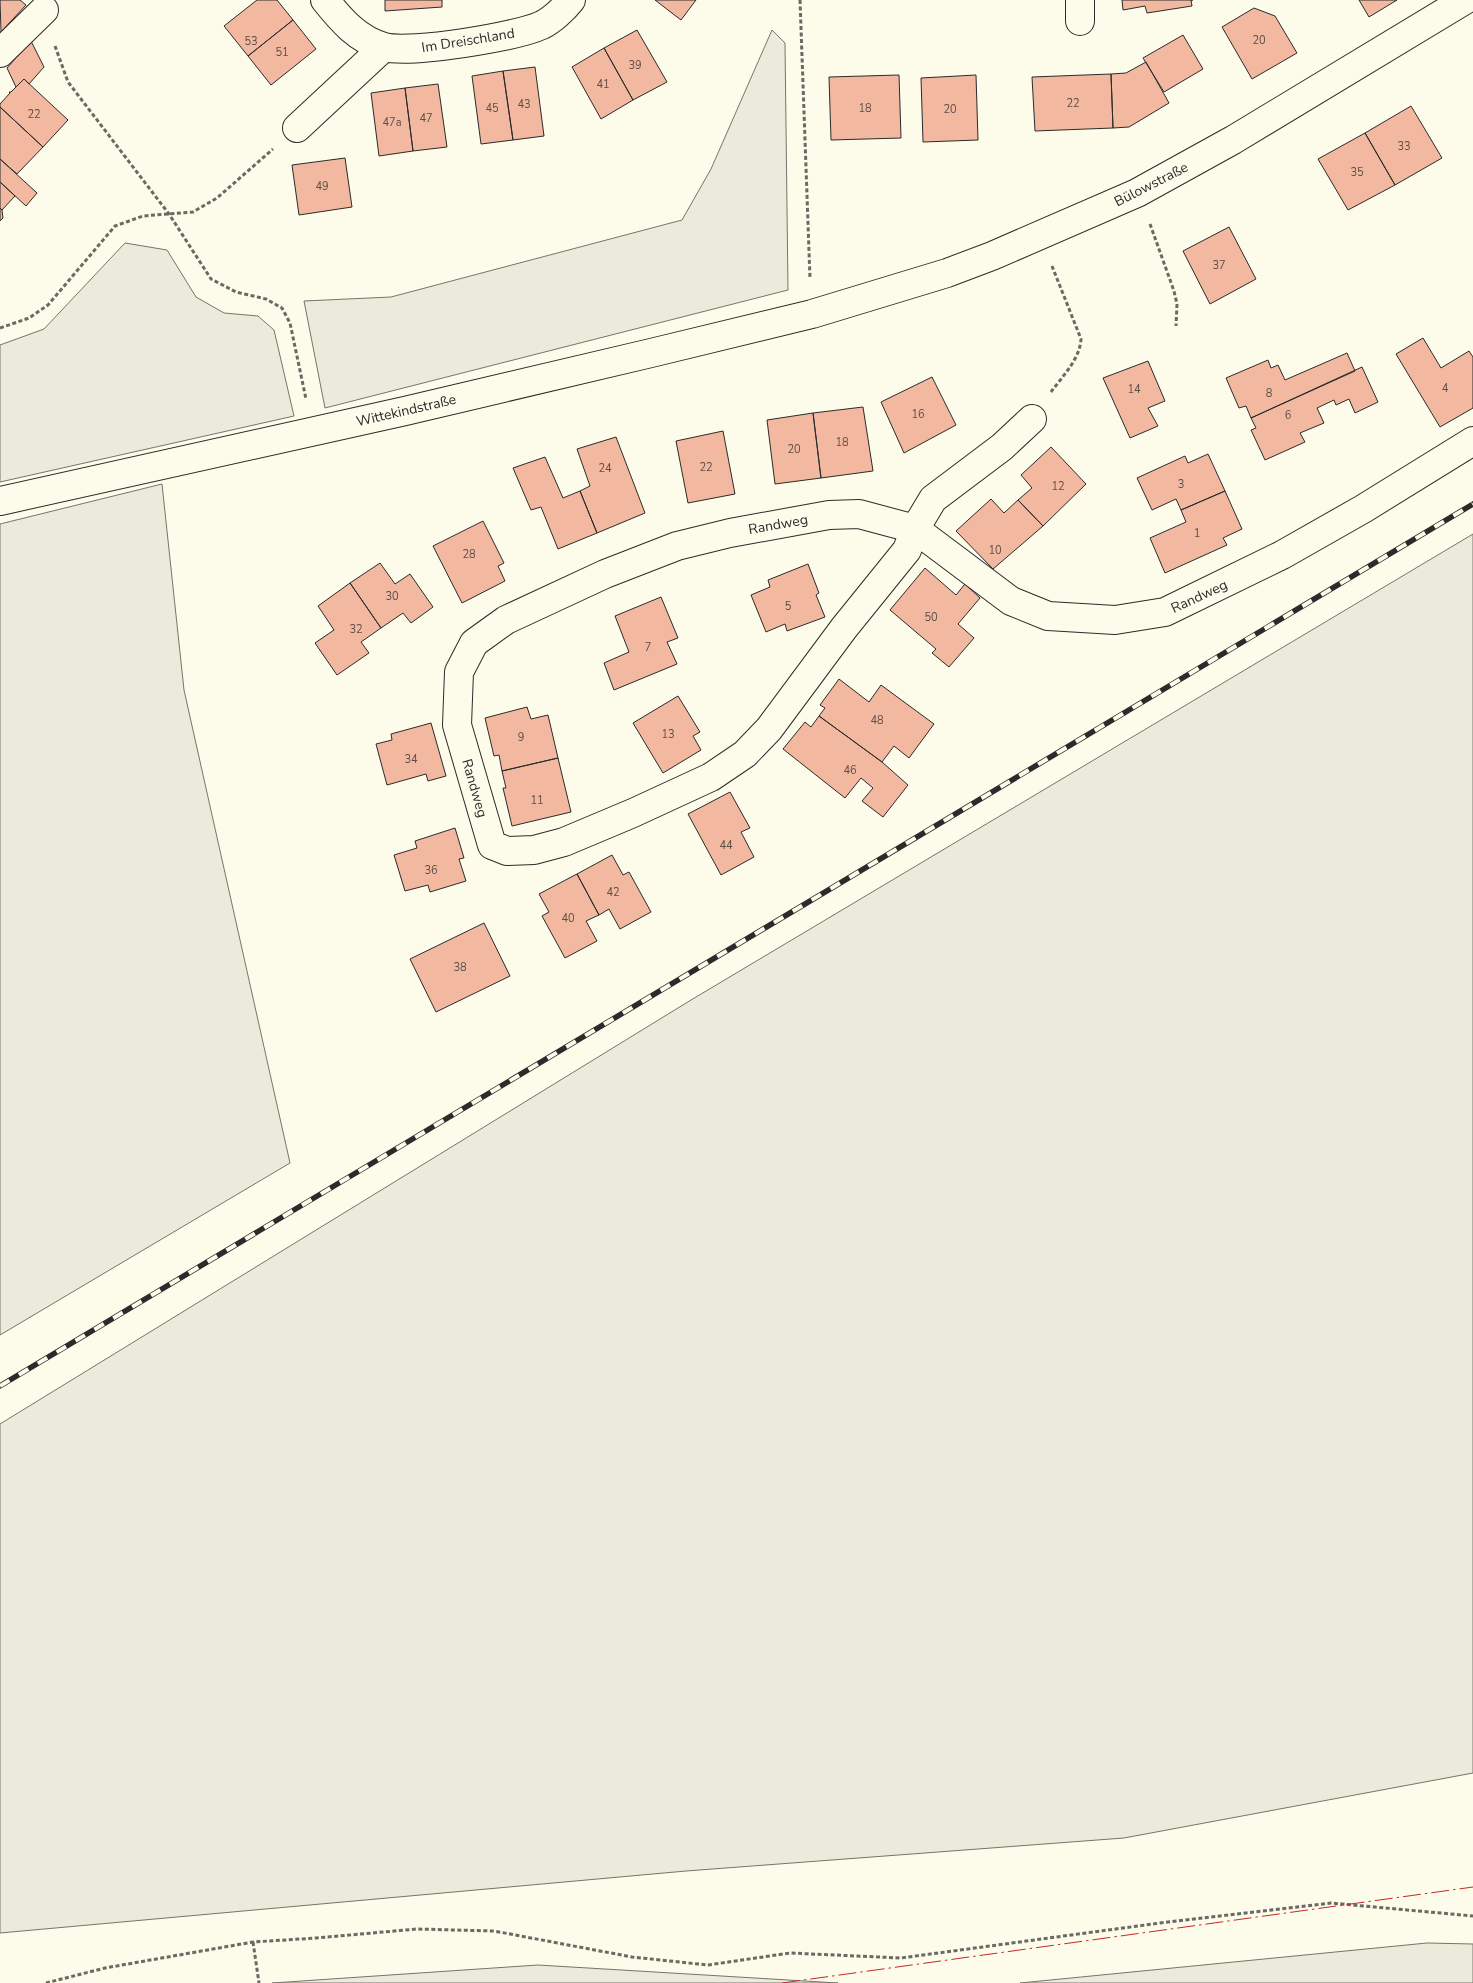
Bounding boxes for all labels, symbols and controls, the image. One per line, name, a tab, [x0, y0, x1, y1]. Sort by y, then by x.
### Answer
street label: Im Dreischland	[420, 24, 516, 57]
house number: 20	[1252, 33, 1266, 48]
house number: 53	[244, 34, 258, 49]
house number: 51	[275, 45, 289, 60]
house number: 39	[628, 58, 642, 73]
house number: 41	[596, 77, 610, 92]
house number: 22	[1066, 96, 1080, 111]
house number: 43	[517, 97, 531, 112]
house number: 45	[485, 101, 499, 116]
house number: 18	[858, 101, 872, 116]
house number: 20	[943, 102, 957, 117]
house number: 22	[27, 107, 41, 122]
house number: 47	[419, 111, 433, 126]
house number: 47a	[382, 115, 402, 130]
house number: 33	[1397, 139, 1411, 154]
street label: Bülowstraße	[1111, 158, 1191, 211]
house number: 35	[1350, 165, 1364, 180]
house number: 49	[315, 179, 329, 194]
house number: 37	[1212, 258, 1226, 273]
house number: 4	[1442, 381, 1449, 396]
house number: 14	[1127, 382, 1141, 397]
house number: 8	[1266, 386, 1273, 401]
street label: Wittekindstraße	[354, 390, 458, 431]
house number: 16	[911, 407, 925, 422]
house number: 6	[1285, 408, 1292, 423]
house number: 18	[835, 435, 849, 450]
house number: 20	[787, 442, 801, 457]
house number: 22	[699, 460, 713, 475]
house number: 24	[598, 461, 612, 476]
house number: 3	[1178, 477, 1184, 492]
house number: 12	[1051, 479, 1065, 494]
street label: Randweg	[747, 510, 809, 539]
house number: 1	[1194, 526, 1200, 541]
house number: 10	[988, 543, 1002, 558]
house number: 28	[462, 547, 476, 562]
street label: Randweg	[1168, 575, 1231, 618]
house number: 30	[385, 589, 399, 604]
house number: 5	[785, 599, 792, 614]
house number: 50	[924, 610, 938, 625]
house number: 32	[349, 622, 363, 637]
house number: 7	[645, 640, 651, 655]
house number: 48	[870, 713, 884, 728]
house number: 13	[661, 727, 675, 742]
house number: 9	[518, 730, 524, 745]
house number: 34	[404, 752, 418, 767]
street label: Randweg	[457, 757, 492, 820]
house number: 46	[843, 763, 857, 778]
house number: 11	[530, 793, 544, 808]
house number: 44	[719, 838, 733, 853]
house number: 36	[424, 863, 438, 878]
house number: 42	[606, 885, 620, 900]
house number: 40	[561, 911, 575, 926]
house number: 38	[453, 960, 467, 975]

